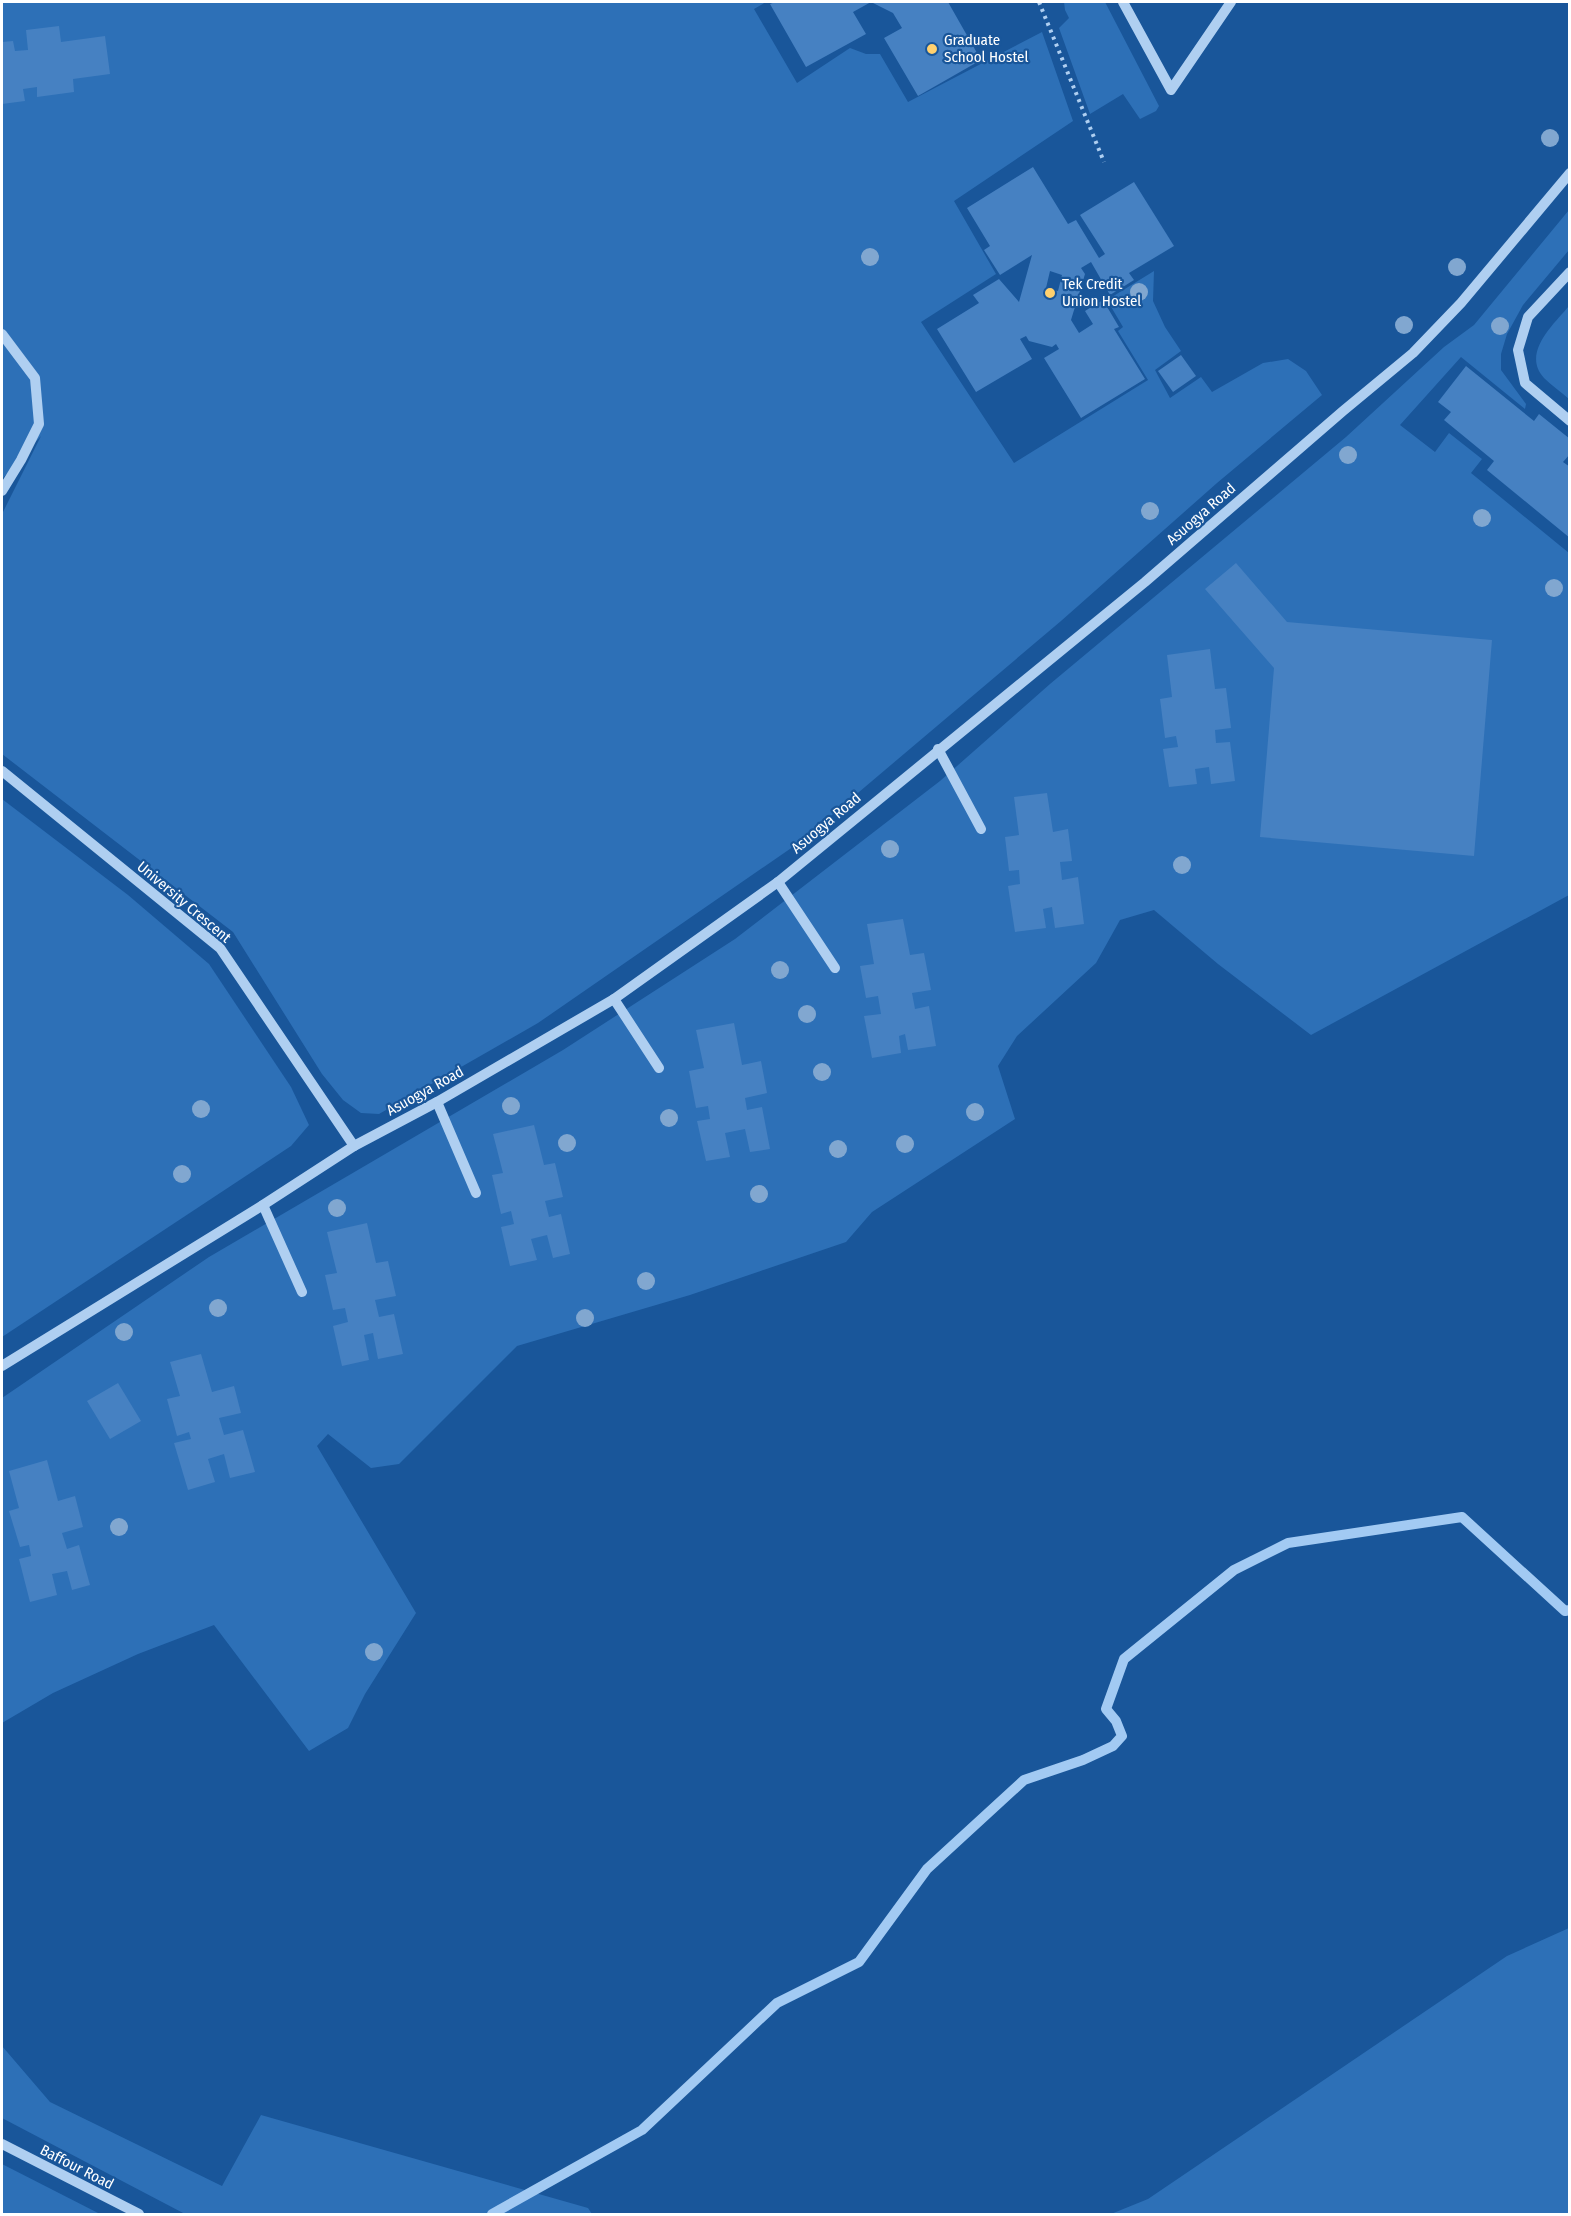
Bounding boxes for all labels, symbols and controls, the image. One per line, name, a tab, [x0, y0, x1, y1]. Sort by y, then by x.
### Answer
place label: Graduate School Hostel	[944, 31, 1029, 66]
marker: Graduate School Hostel	[925, 42, 939, 56]
place label: Tek Credit Union Hostel	[1062, 275, 1141, 310]
marker: Tek Credit Union Hostel	[1043, 286, 1057, 300]
street label: Asuogya Road	[1163, 479, 1239, 549]
street label: Asuogya Road	[787, 789, 865, 857]
street label: University Crescent	[133, 857, 235, 947]
street label: Asuogya Road	[383, 1062, 467, 1120]
street label: Baffour Road	[37, 2141, 117, 2193]

